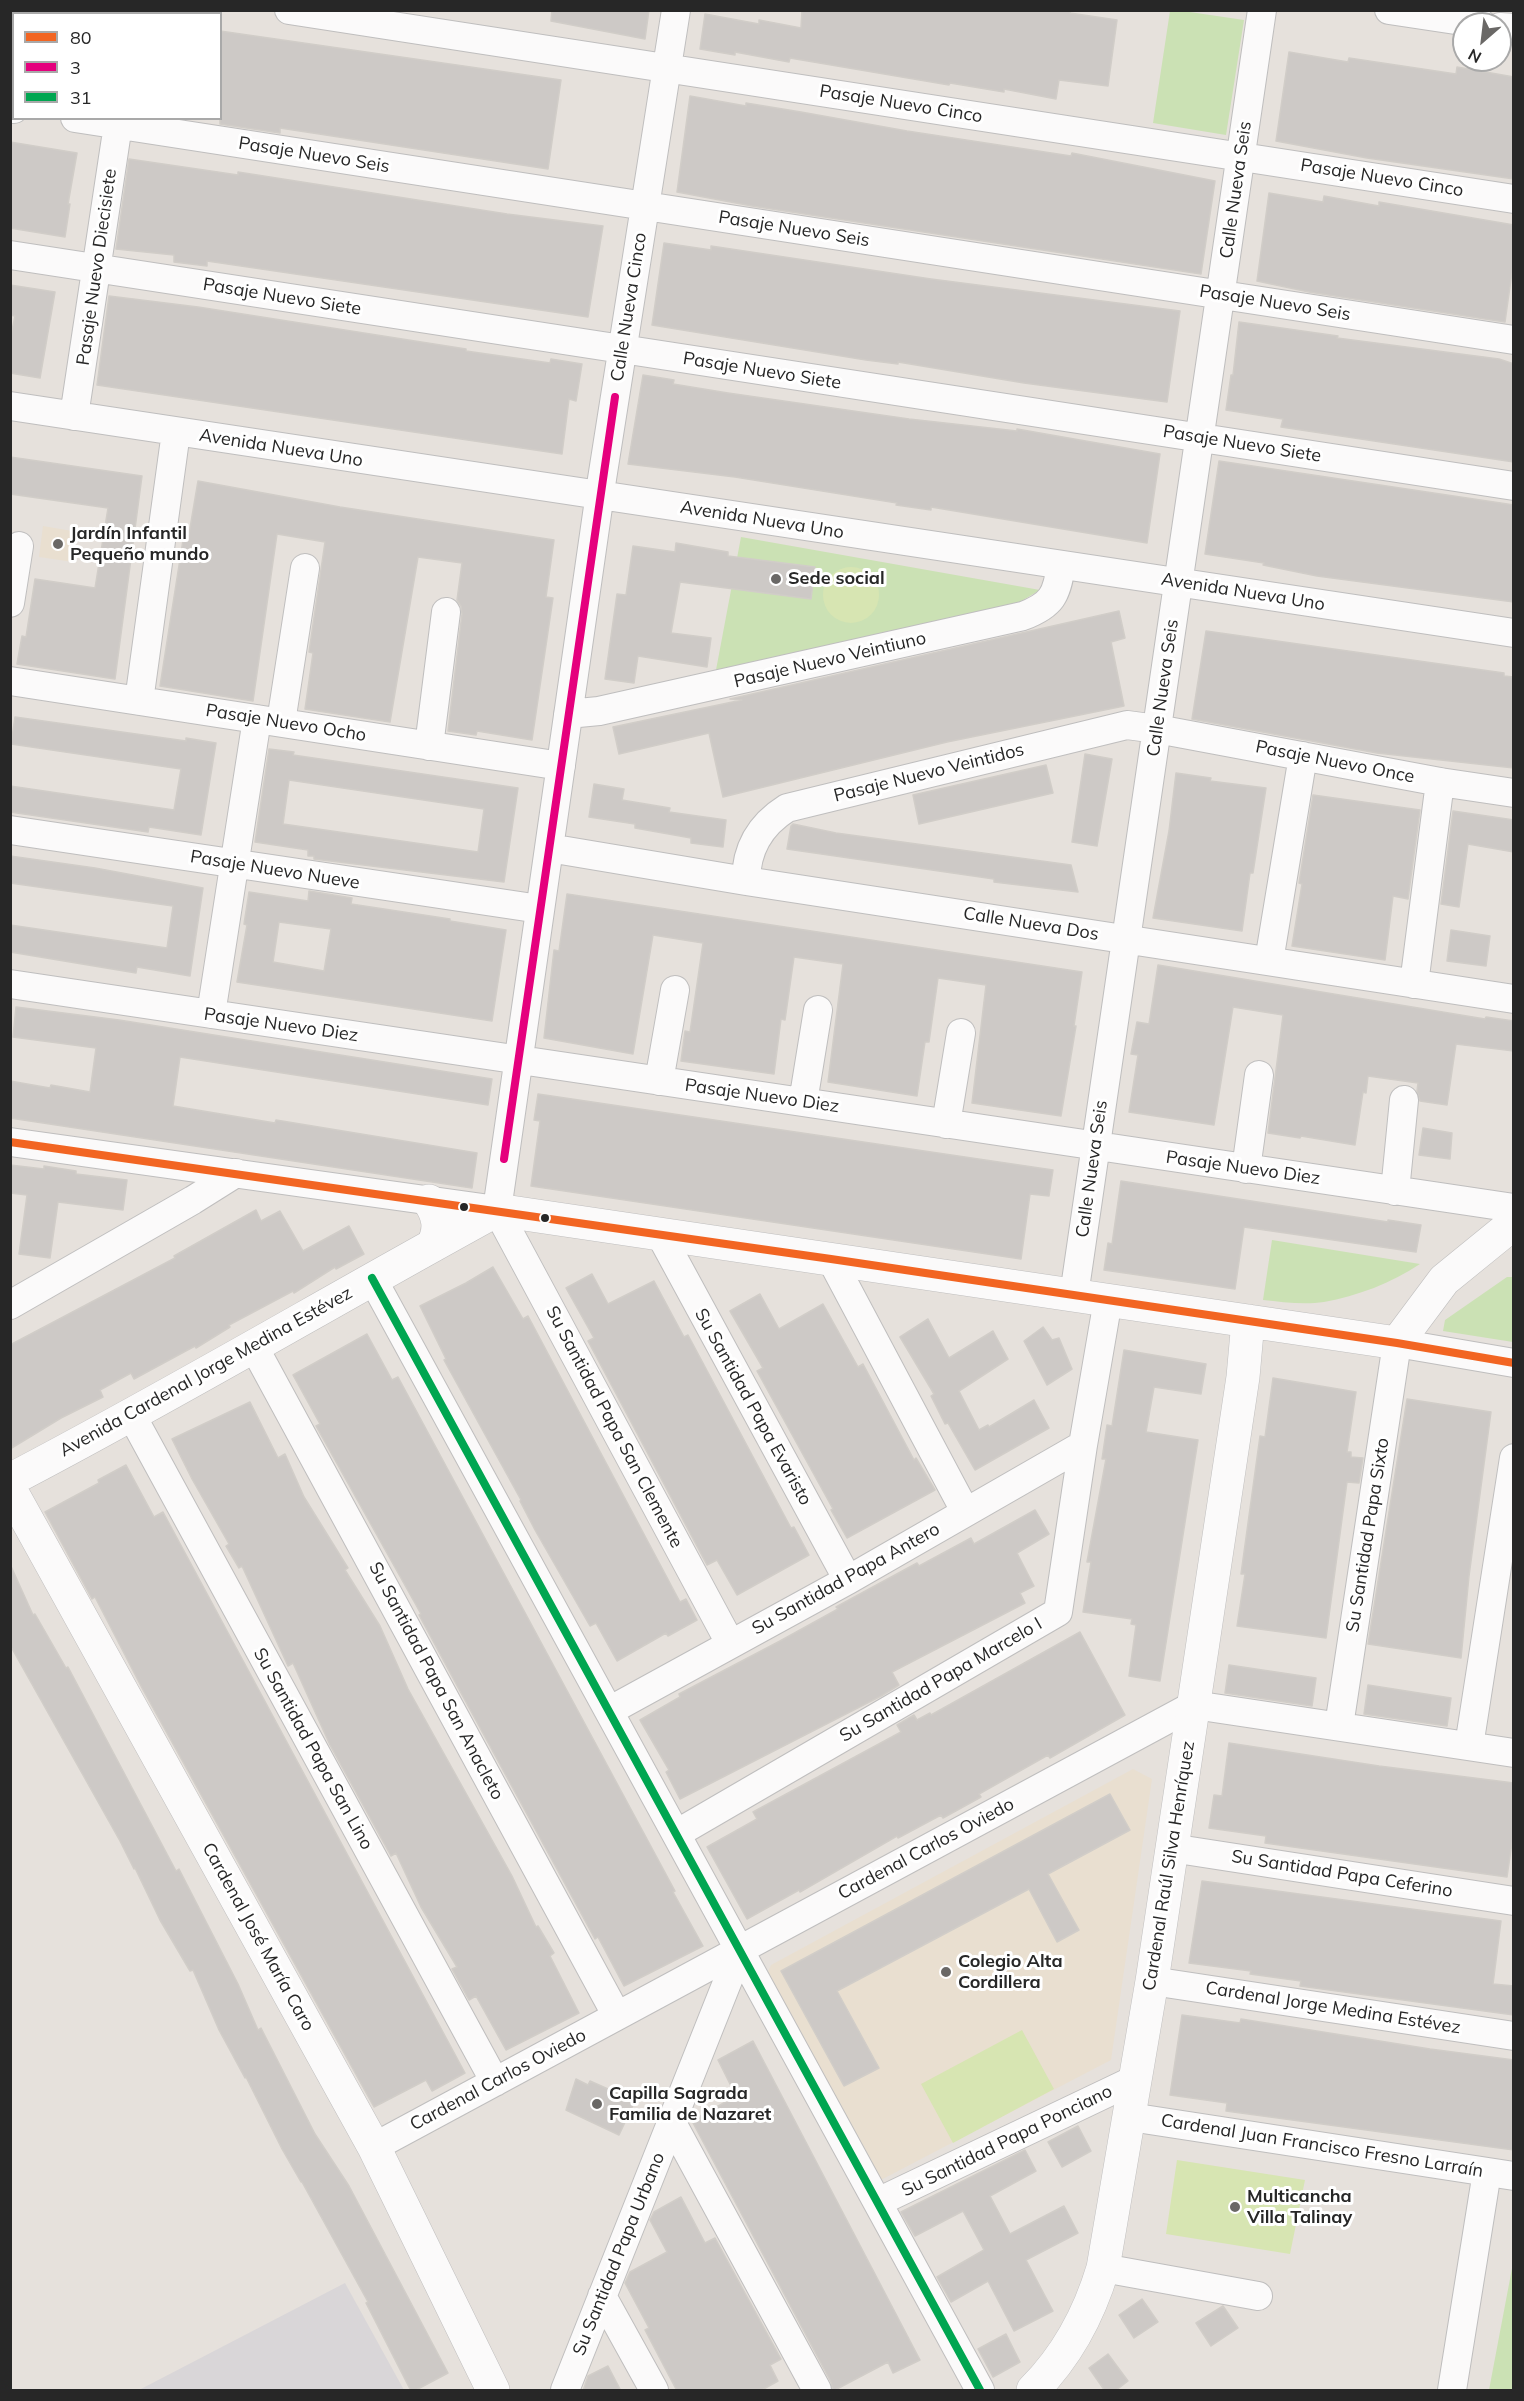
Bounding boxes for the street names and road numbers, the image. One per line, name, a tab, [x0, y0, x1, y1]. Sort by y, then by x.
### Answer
street label: Pasaje Nuevo Cinco	[818, 80, 984, 128]
street label: Calle Nueva Seis	[1216, 120, 1256, 260]
street label: Pasaje Nuevo Seis	[237, 132, 391, 178]
street label: Pasaje Nuevo Cinco	[1299, 154, 1465, 202]
street label: Pasaje Nuevo Diecisiete	[73, 167, 121, 367]
street label: Pasaje Nuevo Seis	[717, 206, 871, 252]
street label: Calle Nueva Cinco	[607, 231, 651, 383]
street label: Pasaje Nuevo Siete	[201, 274, 363, 320]
street label: Pasaje Nuevo Seis	[1198, 280, 1352, 326]
street label: Pasaje Nuevo Siete	[681, 348, 843, 394]
street label: Pasaje Nuevo Siete	[1161, 421, 1323, 467]
street label: Avenida Nueva Uno	[198, 424, 364, 472]
street label: Avenida Nueva Uno	[679, 496, 845, 544]
street label: Avenida Nueva Uno	[1160, 568, 1326, 616]
street label: Calle Nueva Seis	[1143, 618, 1183, 758]
street label: Pasaje Nuevo Veintiuno	[732, 627, 928, 693]
street label: Pasaje Nuevo Ocho	[204, 700, 368, 746]
street label: Pasaje Nuevo Once	[1254, 736, 1416, 788]
street label: Pasaje Nuevo Veintidos	[832, 739, 1026, 807]
street label: Pasaje Nuevo Nueve	[189, 846, 361, 894]
street label: Calle Nueva Dos	[962, 903, 1100, 945]
street label: Pasaje Nuevo Diez	[203, 1003, 359, 1047]
street label: Pasaje Nuevo Diez	[684, 1074, 840, 1118]
street label: Calle Nueva Seis	[1072, 1099, 1112, 1239]
street label: Pasaje Nuevo Diez	[1165, 1146, 1321, 1190]
street label: Avenida Cardenal Jorge Medina Estévez	[56, 1282, 356, 1462]
street label: Su Santidad Papa San Clemente	[541, 1302, 687, 1552]
street label: Su Santidad Papa Evaristo	[690, 1305, 816, 1509]
street label: Su Santidad Papa Sixto	[1342, 1436, 1394, 1634]
street label: Su Santidad Papa Antero	[748, 1518, 944, 1640]
street label: Su Santidad Papa San Anacleto	[364, 1558, 508, 1804]
street label: Su Santidad Papa Marcelo I	[836, 1613, 1046, 1747]
street label: Su Santidad Papa San Lino	[249, 1644, 377, 1854]
street label: Cardenal Raúl Silva Henríquez	[1139, 1740, 1199, 1992]
street label: Cardenal Carlos Oviedo	[834, 1793, 1018, 1905]
street label: Cardenal José María Caro	[197, 1839, 319, 2035]
street label: Su Santidad Papa Ceferino	[1230, 1846, 1454, 1902]
street label: Cardenal Jorge Medina Estévez	[1204, 1977, 1462, 2039]
street label: Cardenal Carlos Oviedo	[406, 2024, 590, 2136]
street label: Su Santidad Papa Ponciano	[898, 2080, 1116, 2202]
street label: Cardenal Juan Francisco Fresno Larraín	[1159, 2110, 1485, 2182]
street label: Su Santidad Papa Urbano	[568, 2149, 670, 2359]

